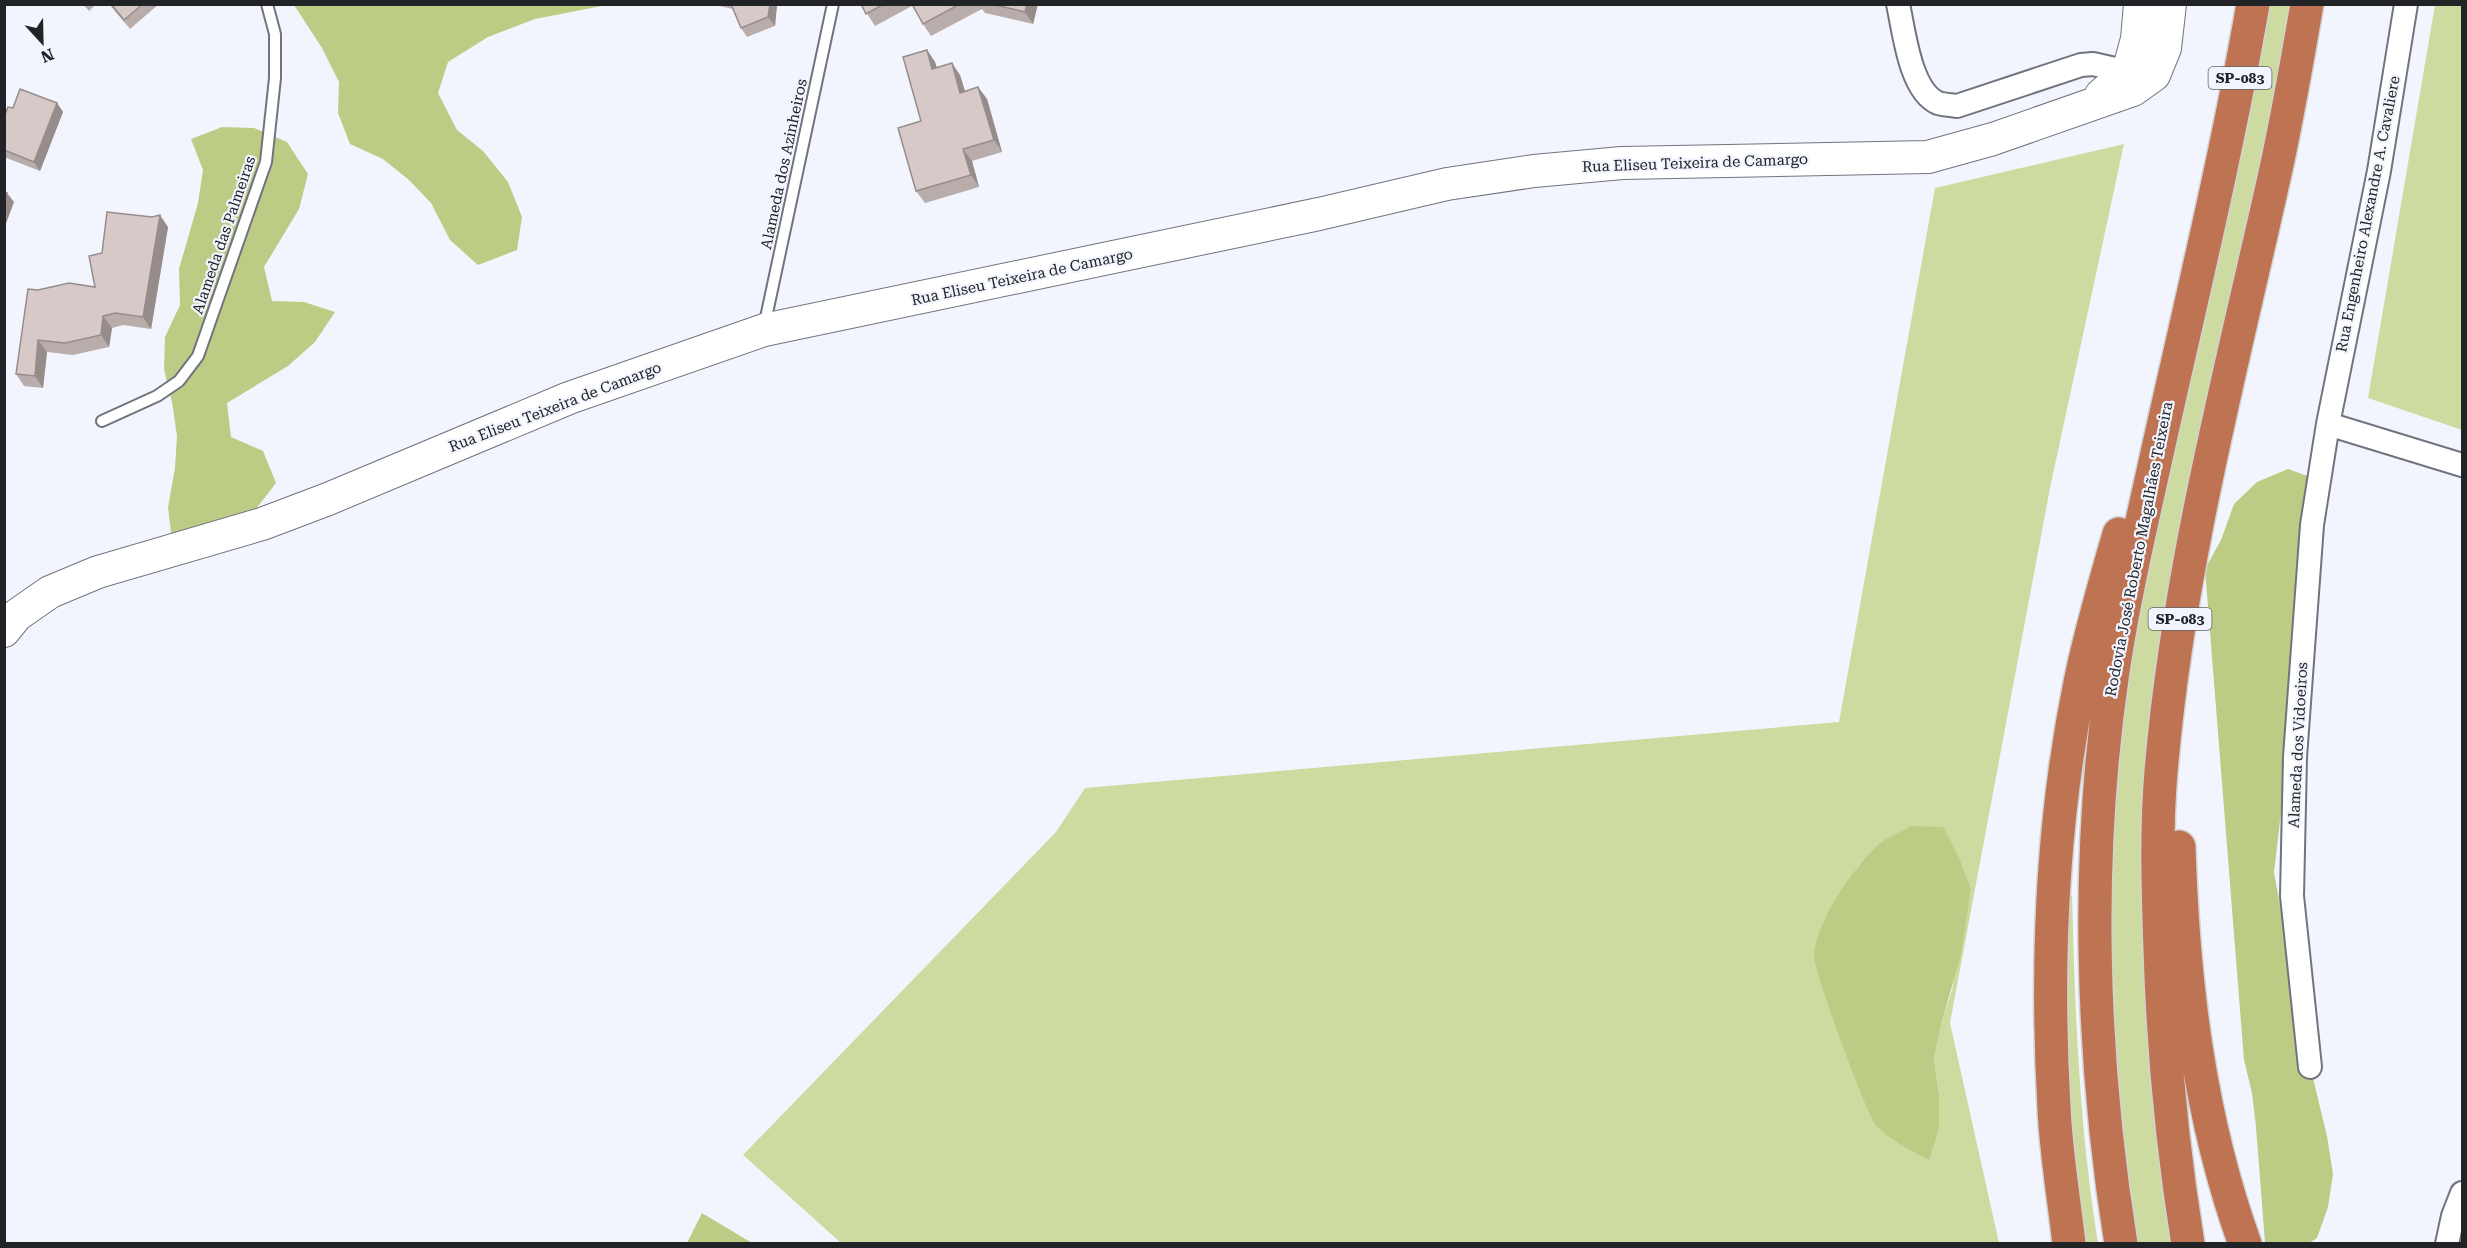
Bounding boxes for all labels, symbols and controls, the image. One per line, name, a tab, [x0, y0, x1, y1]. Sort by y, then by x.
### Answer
north arrow	[12, 12, 72, 72]
text: N	[38, 44, 57, 67]
road number: SP-083	[2208, 67, 2272, 89]
street label: Rua Engenheiro Alexandre A. Cavaliere	[2332, 74, 2404, 354]
street label: Alameda dos Azinheiros	[757, 77, 811, 251]
street label: Rua Eliseu Teixeira de Camargo	[1582, 150, 1808, 176]
street label: Alameda das Palmeiras	[189, 154, 259, 316]
street label: Rua Eliseu Teixeira de Camargo	[910, 245, 1134, 309]
street label: Rua Eliseu Teixeira de Camargo	[446, 358, 664, 456]
street label: Rodovia José Roberto Magalhães Teixeira	[2102, 400, 2176, 698]
road number: SP-083	[2148, 608, 2212, 630]
street label: Alameda dos Vidoeiros	[2285, 662, 2311, 828]

